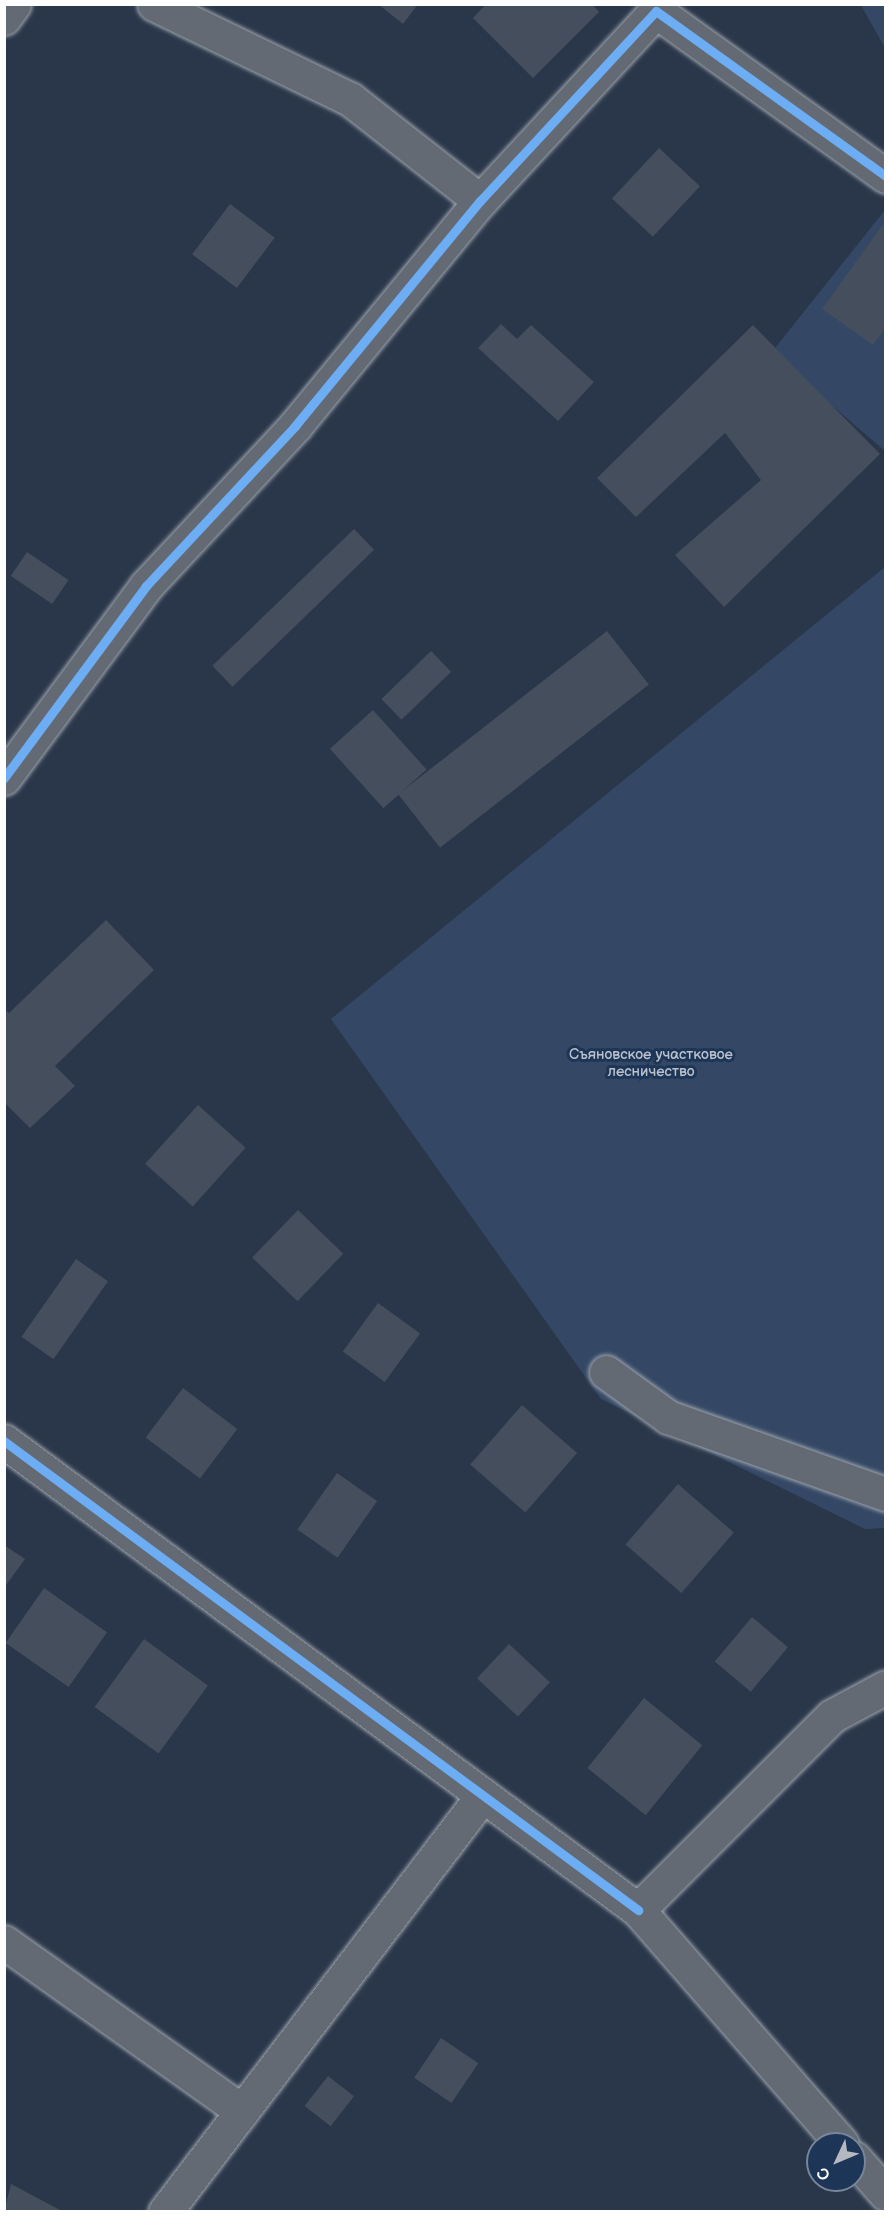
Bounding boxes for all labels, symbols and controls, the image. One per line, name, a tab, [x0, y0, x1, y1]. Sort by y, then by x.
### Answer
park label: Съяновское участковое лесничество	[569, 1045, 733, 1080]
north arrow	[806, 2132, 866, 2192]
text: С	[813, 2163, 835, 2184]

